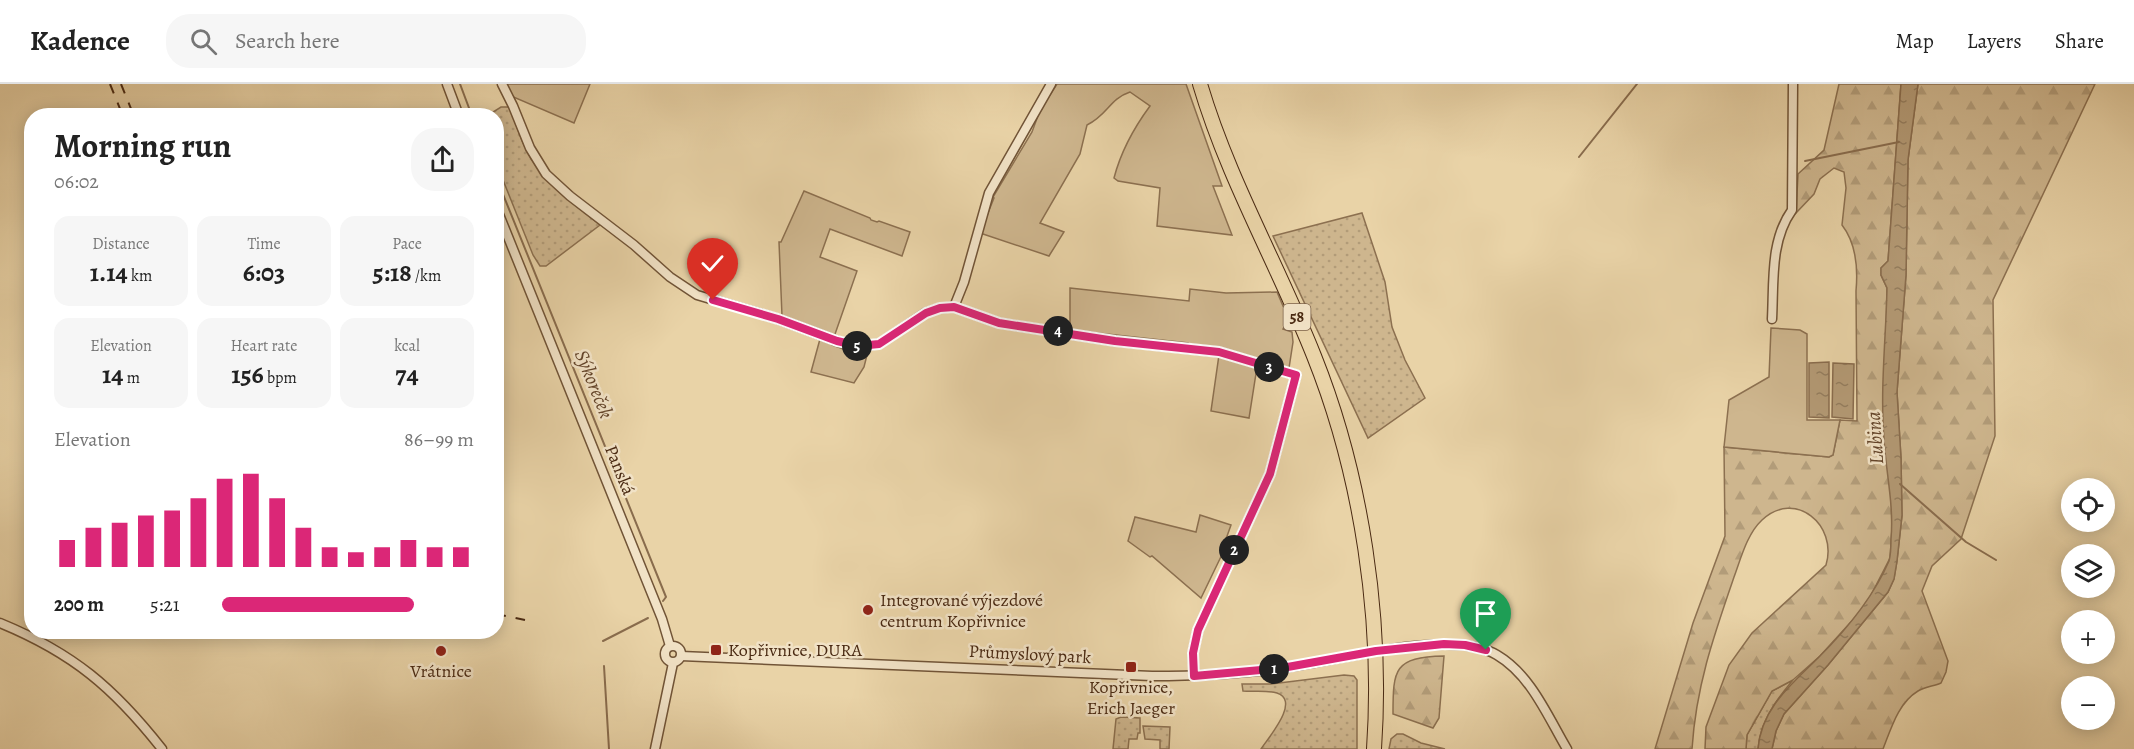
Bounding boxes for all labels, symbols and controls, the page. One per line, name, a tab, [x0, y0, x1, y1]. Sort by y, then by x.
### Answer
search box	[166, 14, 586, 68]
text: Kadence	[30, 22, 130, 60]
icon: search	[187, 25, 220, 58]
text: Search here	[235, 26, 340, 56]
text: Map	[1895, 27, 1934, 55]
text: Layers	[1967, 27, 2022, 55]
text: Share	[2055, 27, 2104, 55]
text: Morning run	[54, 123, 231, 168]
button: share	[411, 128, 474, 191]
text: 06:02	[54, 168, 99, 195]
text: Distance	[92, 233, 150, 255]
text: Time	[247, 233, 281, 255]
text: Pace	[392, 233, 422, 255]
pin	[687, 238, 738, 300]
icon: check	[696, 247, 729, 280]
text: 1.14	[90, 255, 128, 290]
text: 6:03	[243, 255, 285, 290]
text: 5:18	[373, 255, 412, 290]
text: km	[128, 265, 152, 287]
text: /km	[412, 265, 441, 287]
road number: 58	[1284, 304, 1310, 330]
pin: 4	[1043, 316, 1073, 346]
text: 4	[1054, 320, 1062, 342]
pin: 5	[842, 331, 872, 361]
text: Elevation	[90, 335, 152, 357]
text: Heart rate	[231, 335, 297, 357]
text: kcal	[394, 335, 420, 357]
text: 5	[854, 335, 860, 357]
water label: Sýkoreček	[568, 346, 620, 422]
pin: 3	[1254, 352, 1284, 382]
text: 3	[1266, 356, 1272, 378]
text: 14	[102, 357, 124, 392]
text: 156	[231, 357, 264, 392]
text: 74	[395, 357, 419, 392]
text: m	[124, 367, 140, 389]
text: bpm	[264, 367, 297, 389]
water label: Lubina	[1860, 411, 1890, 465]
text: Elevation	[54, 426, 131, 453]
text: 86–99 m	[404, 426, 474, 453]
street label: Panská	[599, 441, 641, 499]
map controls	[2061, 478, 2115, 730]
button: locate	[2061, 478, 2115, 532]
pin: 2	[1219, 535, 1249, 565]
text: 2	[1230, 539, 1238, 561]
button: layers	[2061, 544, 2115, 598]
place label: Integrované výjezdové centrum Kopřivnice	[880, 588, 1043, 633]
pin	[1460, 588, 1511, 650]
text: 200 m	[54, 591, 104, 618]
text: 5:21	[150, 591, 180, 618]
icon: arrive	[1469, 597, 1502, 630]
marker: Integrované výjezdové centrum Kopřivnice	[861, 603, 875, 617]
button: +	[2061, 610, 2115, 664]
place label: Kopřivnice, DURA	[728, 638, 862, 662]
street label: Průmyslový park	[968, 639, 1092, 669]
marker: Kopřivnice, DURA	[709, 643, 723, 657]
marker: Vrátnice	[434, 644, 448, 658]
pin: 1	[1259, 654, 1289, 684]
text: 1	[1271, 658, 1277, 680]
place label: Vrátnice	[409, 659, 472, 683]
marker: Kopřivnice, Erich Jaeger	[1124, 660, 1138, 674]
place label: Kopřivnice, Erich Jaeger	[1087, 675, 1175, 720]
button: −	[2061, 676, 2115, 730]

